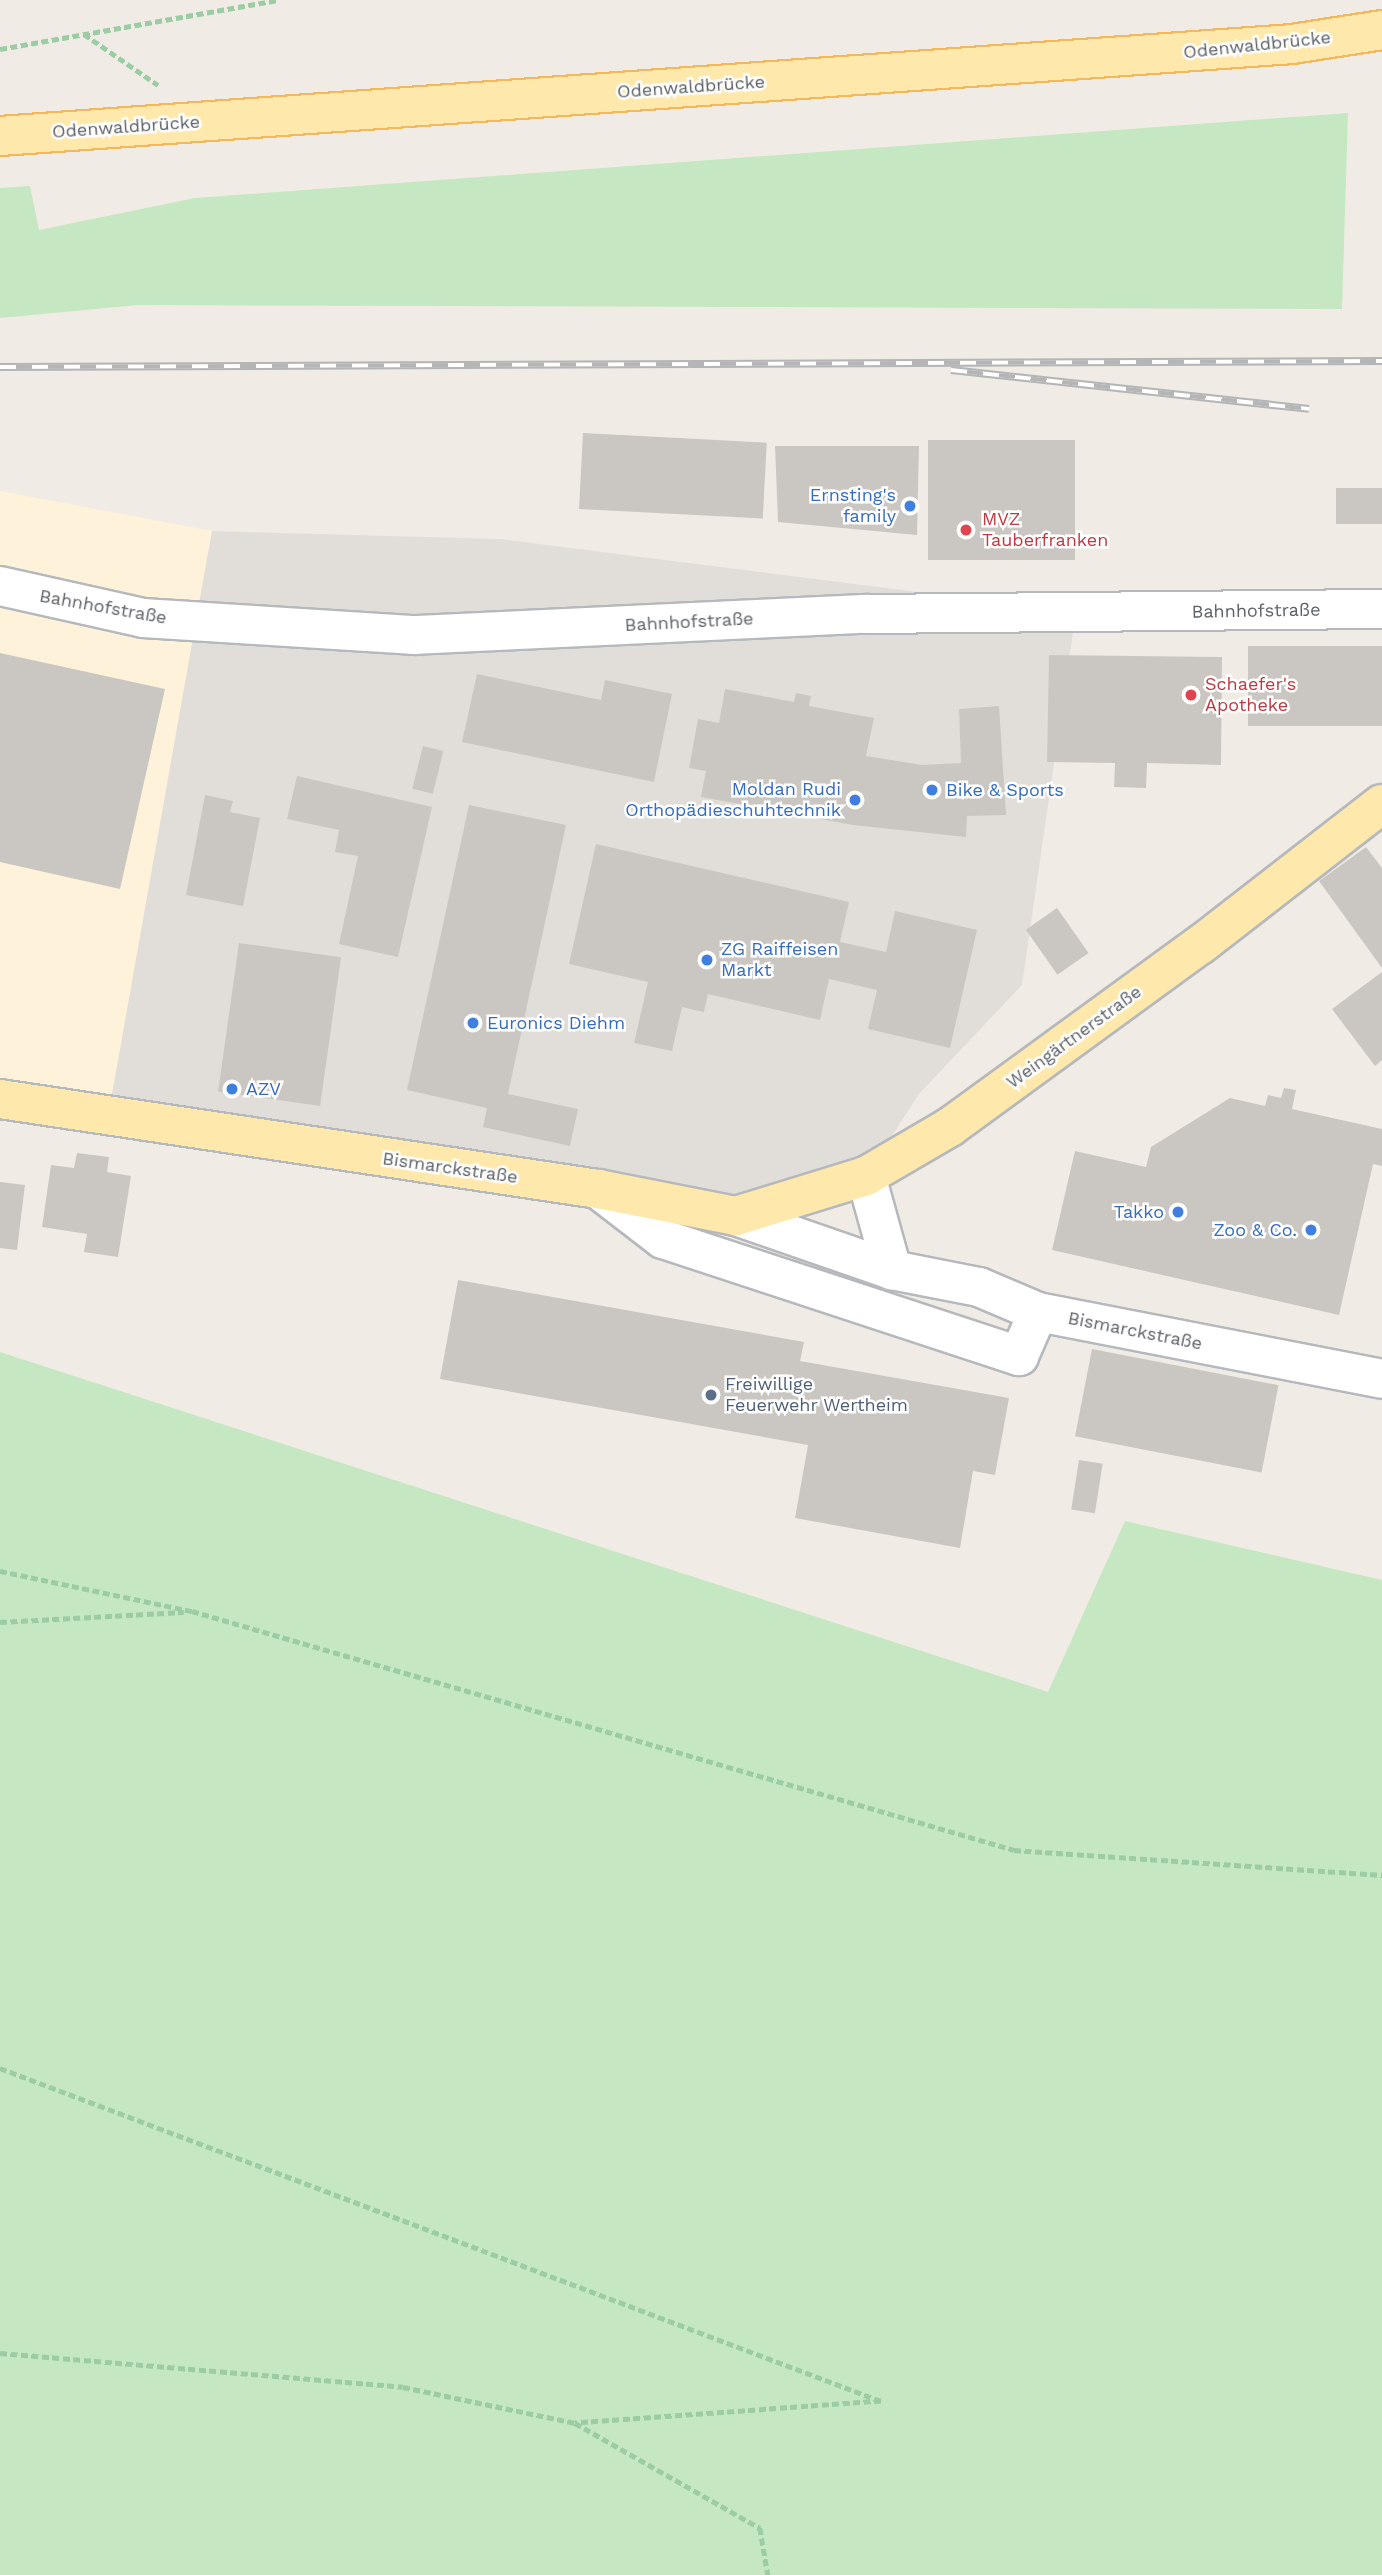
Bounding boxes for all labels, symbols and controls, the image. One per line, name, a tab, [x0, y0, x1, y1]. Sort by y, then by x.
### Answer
street label: Odenwaldbrücke	[1182, 27, 1332, 63]
street label: Odenwaldbrücke	[616, 71, 766, 103]
street label: Odenwaldbrücke	[51, 111, 201, 143]
place label: Ernsting's family	[810, 485, 896, 528]
marker: Ernsting's family	[902, 498, 918, 514]
place label: MVZ Tauberfranken	[982, 509, 1108, 552]
marker: MVZ Tauberfranken	[956, 520, 976, 540]
street label: Bahnhofstraße	[38, 585, 168, 629]
street label: Bahnhofstraße	[1191, 599, 1321, 623]
street label: Bahnhofstraße	[624, 608, 754, 636]
place label: Schaefer's Apotheke	[1205, 674, 1296, 716]
marker: Schaefer's Apotheke	[1183, 687, 1199, 703]
place label: Moldan Rudi Orthopädieschuhtechnik	[625, 779, 841, 822]
place label: Bike & Sports	[946, 779, 1064, 801]
marker: Bike & Sports	[924, 782, 940, 798]
marker: Moldan Rudi Orthopädieschuhtechnik	[847, 792, 863, 808]
place label: ZG Raiffeisen Markt	[721, 939, 838, 982]
marker: ZG Raiffeisen Markt	[699, 952, 715, 968]
street label: Weingärtnerstraße	[1002, 981, 1146, 1093]
place label: Euronics Diehm	[487, 1012, 625, 1034]
marker: Euronics Diehm	[465, 1015, 481, 1031]
place label: AZV	[246, 1078, 281, 1100]
marker: AZV	[224, 1081, 240, 1097]
street label: Bismarckstraße	[381, 1148, 519, 1188]
place label: Takko	[1114, 1201, 1164, 1223]
marker: Takko	[1170, 1204, 1186, 1220]
place label: Zoo & Co.	[1213, 1219, 1297, 1241]
marker: Zoo & Co.	[1303, 1222, 1319, 1238]
street label: Bismarckstraße	[1066, 1307, 1204, 1355]
place label: Freiwillige Feuerwehr Wertheim	[725, 1374, 909, 1416]
marker: Freiwillige Feuerwehr Wertheim	[703, 1387, 719, 1403]

